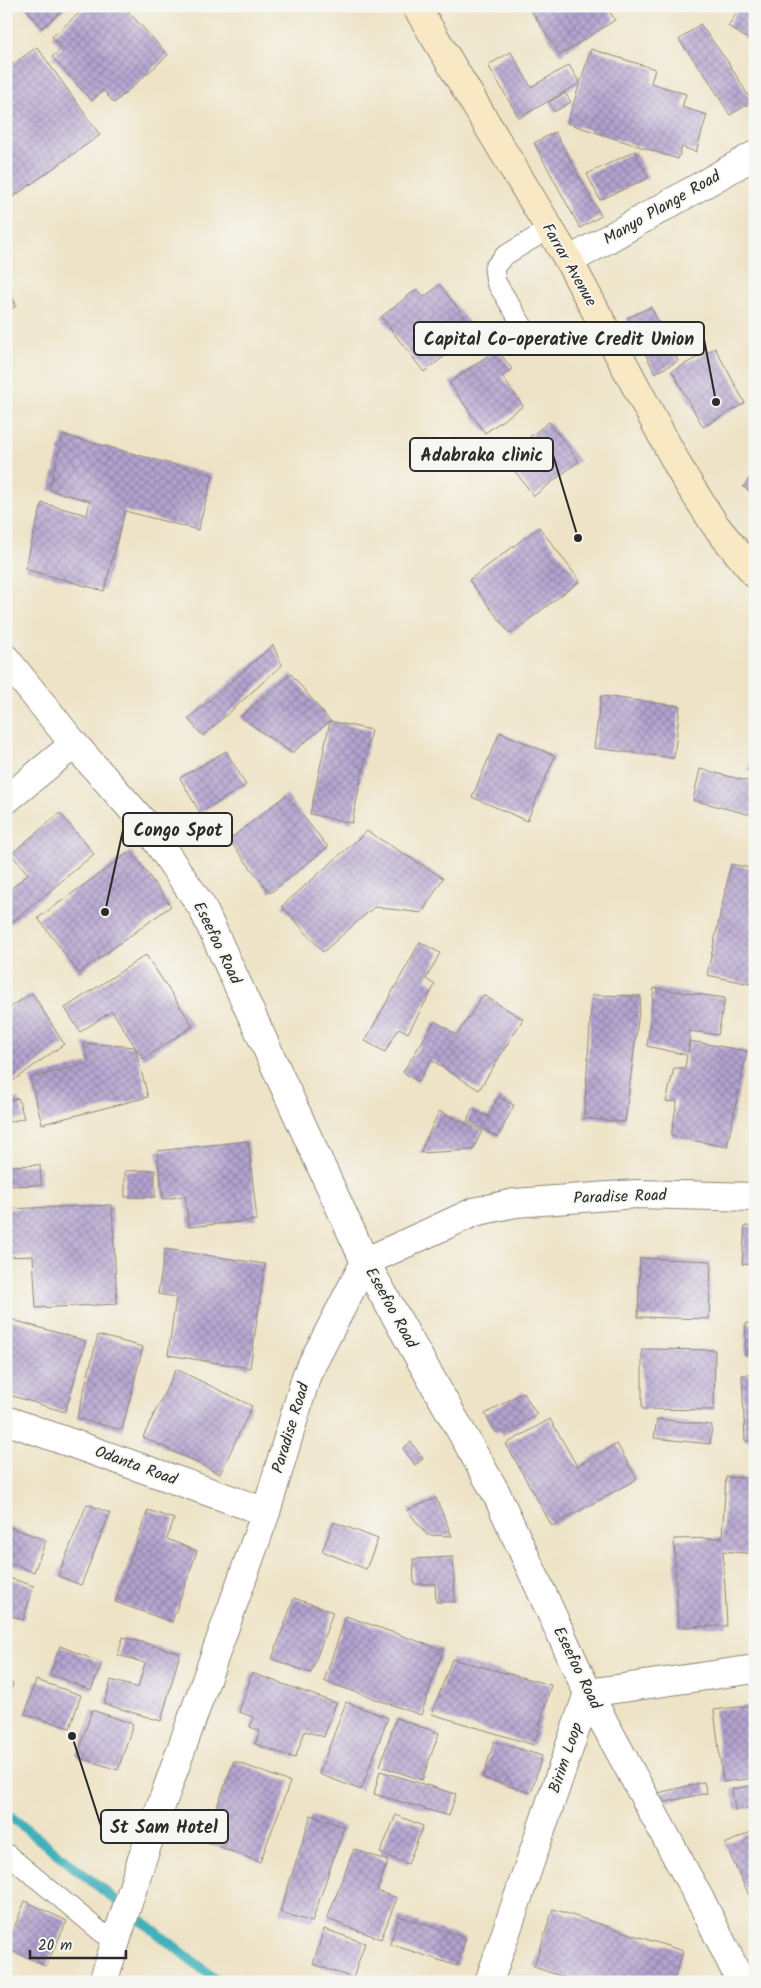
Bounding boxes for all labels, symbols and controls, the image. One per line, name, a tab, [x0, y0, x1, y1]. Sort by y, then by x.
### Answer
street label: Manyo Plange Road	[599, 164, 726, 252]
street label: Farrar Avenue	[535, 219, 603, 311]
callout: Capital Co-operative Credit Union	[414, 322, 704, 355]
text: Capital Co-operative Credit Union	[424, 326, 694, 355]
callout: Adabraka clinic	[410, 438, 553, 471]
text: Adabraka clinic	[421, 442, 543, 471]
callout: Congo Spot	[123, 813, 232, 846]
text: Congo Spot	[133, 817, 223, 846]
street label: Eseefoo Road	[186, 897, 248, 990]
street label: Paradise Road	[573, 1183, 668, 1211]
street label: Eseefoo Road	[358, 1263, 424, 1354]
street label: Paradise Road	[265, 1379, 317, 1476]
street label: Odanta Road	[91, 1440, 182, 1493]
street label: Eseefoo Road	[546, 1622, 608, 1715]
street label: Birim Loop	[542, 1719, 590, 1797]
callout: St Sam Hotel	[101, 1810, 228, 1843]
text: St Sam Hotel	[110, 1814, 218, 1843]
scale bar	[30, 1928, 126, 1960]
text: 20 m	[38, 1934, 72, 1958]

